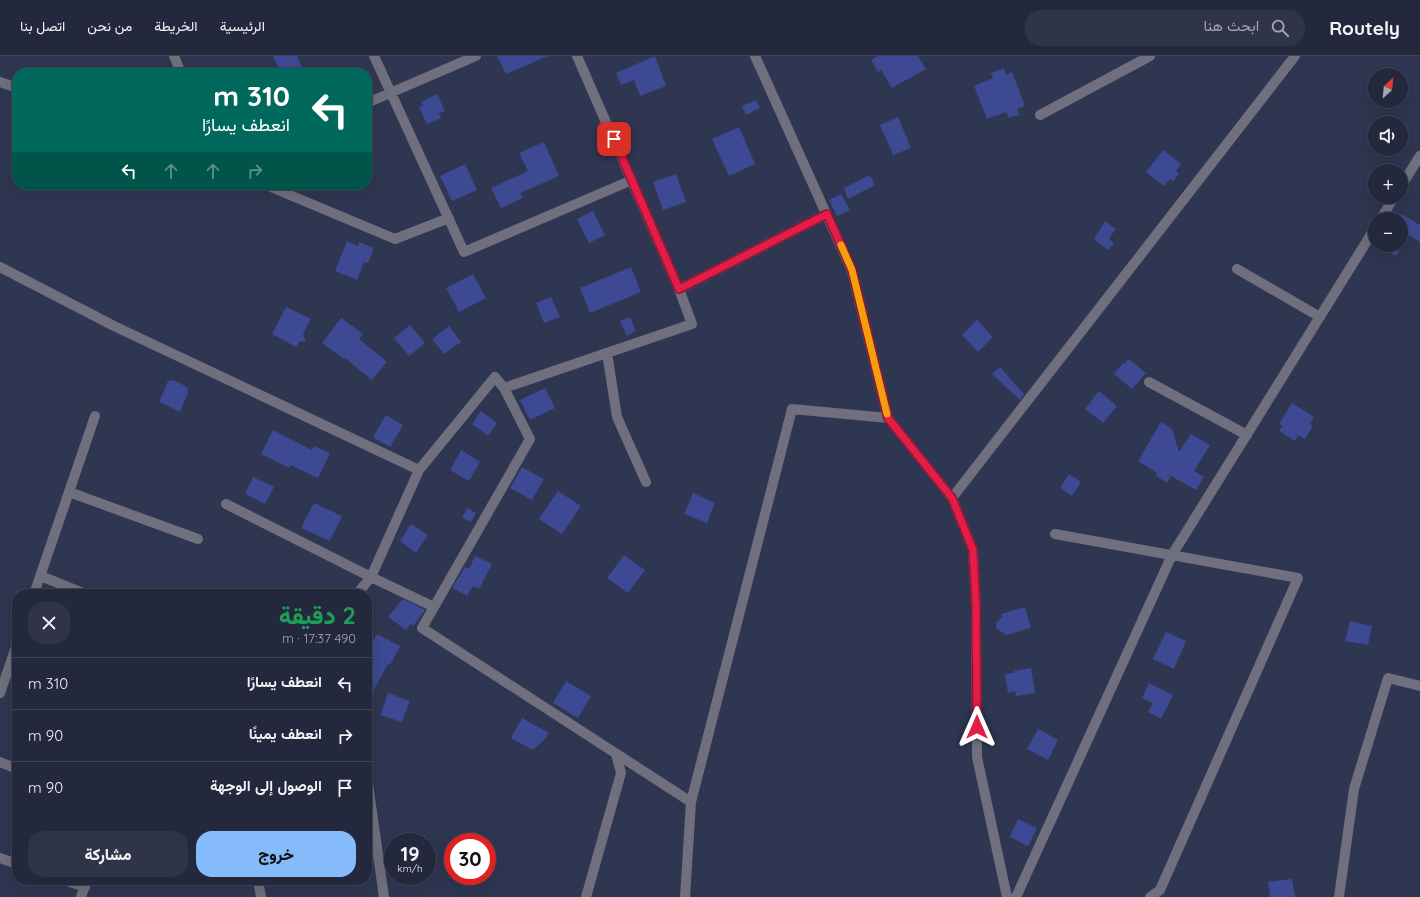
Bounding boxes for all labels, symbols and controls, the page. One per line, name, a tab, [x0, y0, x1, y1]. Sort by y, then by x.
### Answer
search box	[1025, 10, 1305, 46]
text: ابحث هنا	[1204, 16, 1259, 35]
text: Routely	[1329, 16, 1400, 40]
text: اتصل بنا	[20, 17, 65, 35]
text: من نحن	[87, 17, 132, 35]
text: الخريطة	[154, 17, 198, 35]
text: الرئيسية	[220, 17, 265, 35]
icon: search	[1269, 17, 1291, 39]
north arrow	[1368, 68, 1408, 108]
map controls	[1368, 68, 1408, 252]
text: 310 m	[213, 78, 290, 113]
icon: left	[304, 84, 356, 136]
text: انعطف يسارًا	[202, 113, 290, 136]
button: sound	[1368, 116, 1408, 156]
pin	[597, 122, 631, 156]
icon: arrive	[603, 128, 625, 150]
icon: left	[118, 160, 140, 182]
icon: ahead	[160, 160, 182, 182]
icon: ahead	[202, 160, 224, 182]
icon: right	[244, 160, 266, 182]
button: +	[1368, 164, 1408, 204]
button: −	[1368, 212, 1408, 252]
text: 2 دقيقة	[279, 600, 356, 630]
button: close	[28, 602, 70, 644]
text: 490 m · 17:37	[282, 630, 356, 646]
text: انعطف يسارًا	[247, 672, 322, 691]
icon: left	[334, 673, 356, 695]
text: 310 m	[28, 674, 68, 693]
position arrow	[956, 706, 998, 748]
text: انعطف يمينًا	[249, 724, 322, 743]
icon: right	[334, 725, 356, 747]
text: 90 m	[28, 726, 63, 745]
text: الوصول إلى الوجهة	[210, 776, 322, 795]
icon: arrive	[334, 777, 356, 799]
text: 90 m	[28, 778, 63, 797]
button: مشاركة	[28, 831, 188, 877]
button: خروج	[196, 831, 356, 877]
speed limit sign: 30	[444, 833, 496, 885]
text: 19	[400, 841, 420, 866]
text: km/h	[397, 862, 423, 875]

